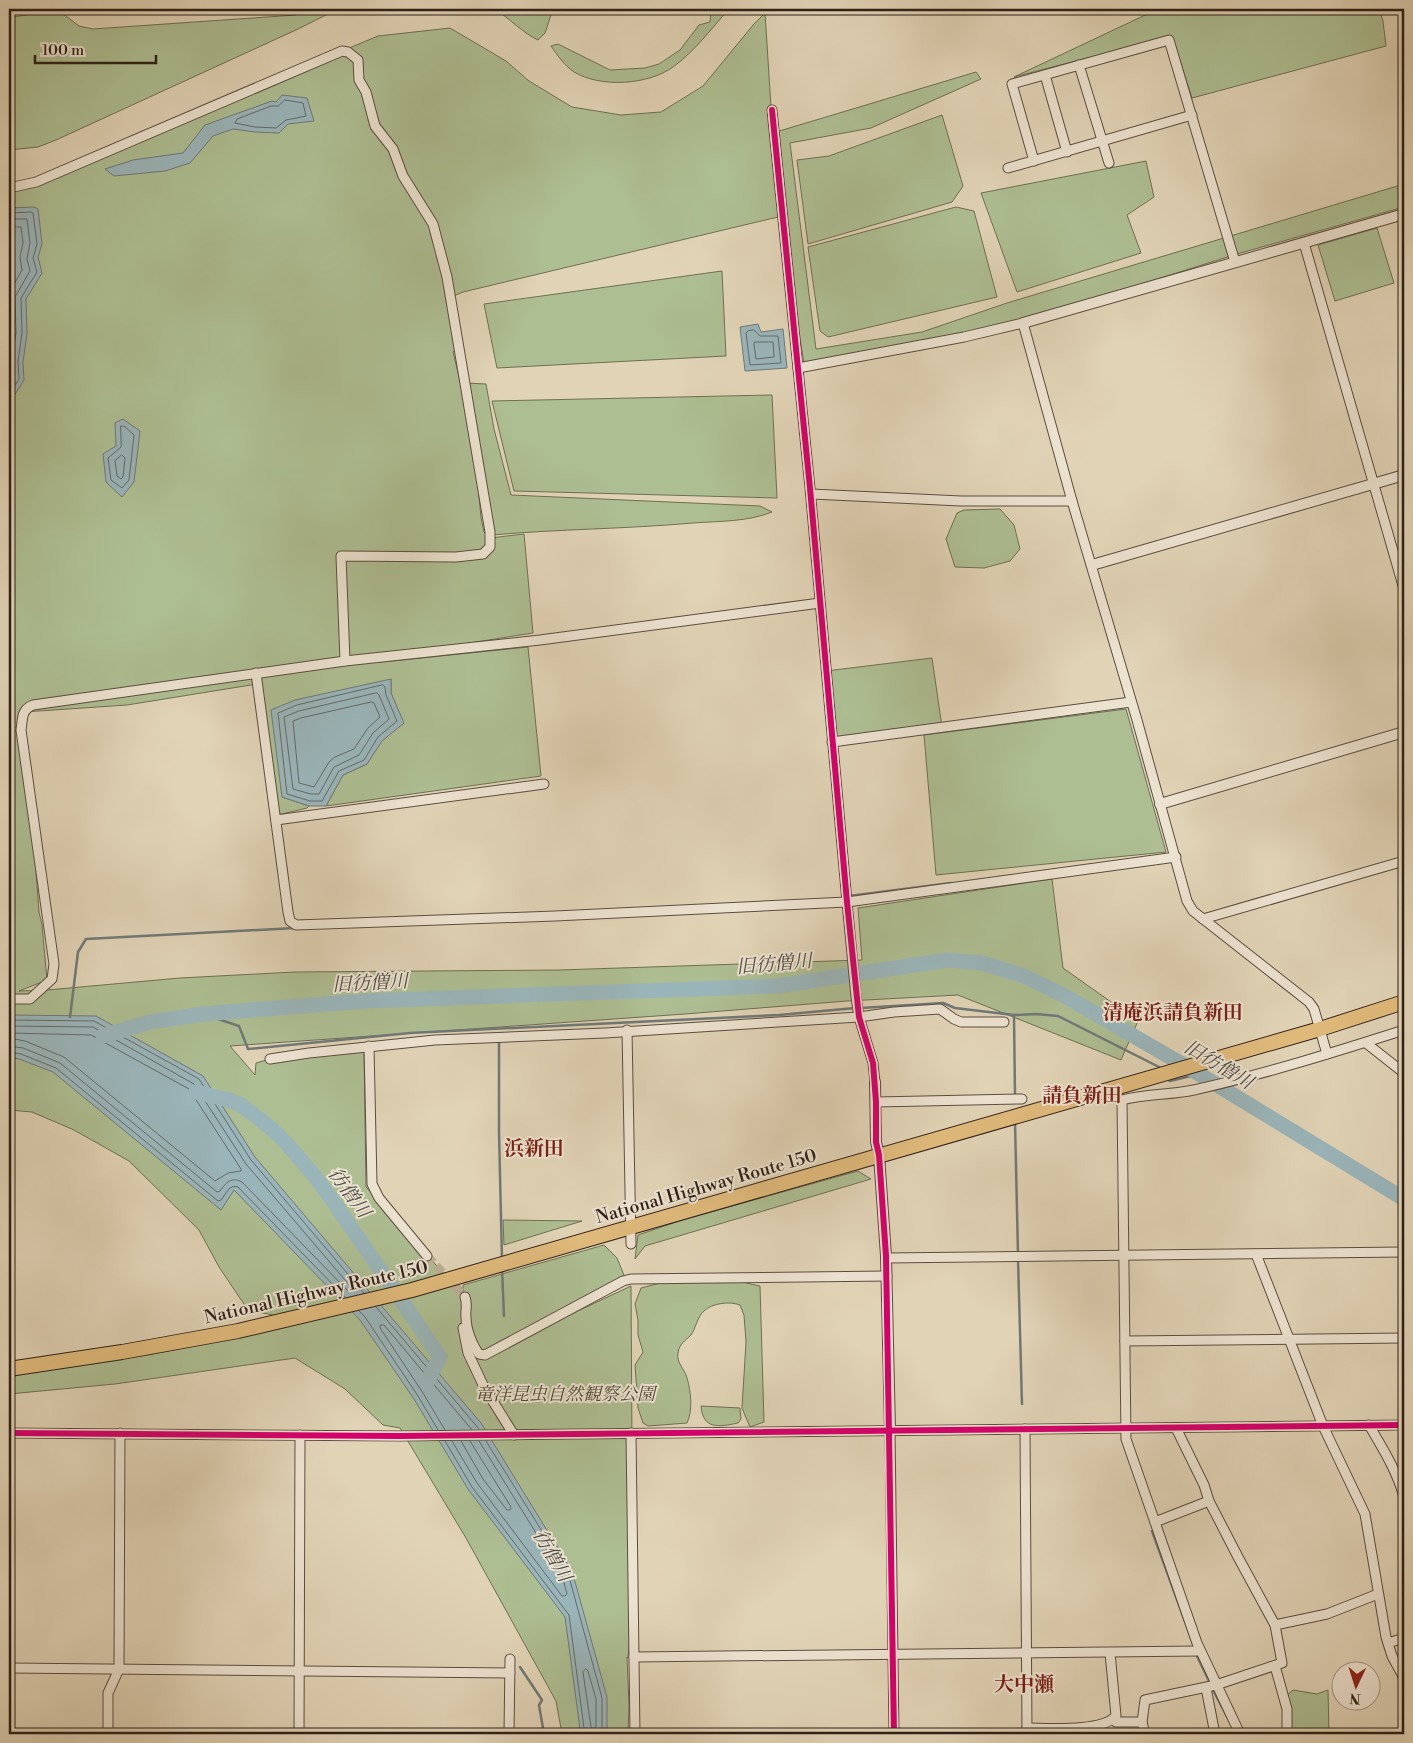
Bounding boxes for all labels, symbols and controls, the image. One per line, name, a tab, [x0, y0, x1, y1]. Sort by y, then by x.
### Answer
scale bar	[35, 32, 156, 64]
text: 100 m	[42, 41, 84, 60]
water label: 旧彷僧川	[735, 949, 815, 979]
water label: 旧彷僧川	[331, 969, 411, 997]
district label: 清庵浜請負新田	[1103, 1001, 1243, 1026]
water label: 旧彷僧川	[1180, 1035, 1259, 1096]
district label: 請負新田	[1042, 1084, 1122, 1109]
district label: 浜新田	[504, 1137, 564, 1162]
street label: National Highway Route 150	[593, 1144, 819, 1229]
water label: 彷僧川	[323, 1162, 377, 1224]
street label: National Highway Route 150	[202, 1256, 430, 1329]
park label: 竜洋昆虫自然観察公園	[475, 1383, 658, 1406]
water label: 彷僧川	[527, 1525, 578, 1588]
north arrow	[1330, 1660, 1380, 1710]
district label: 大中瀬	[994, 1673, 1054, 1698]
text: N	[1349, 1689, 1361, 1707]

